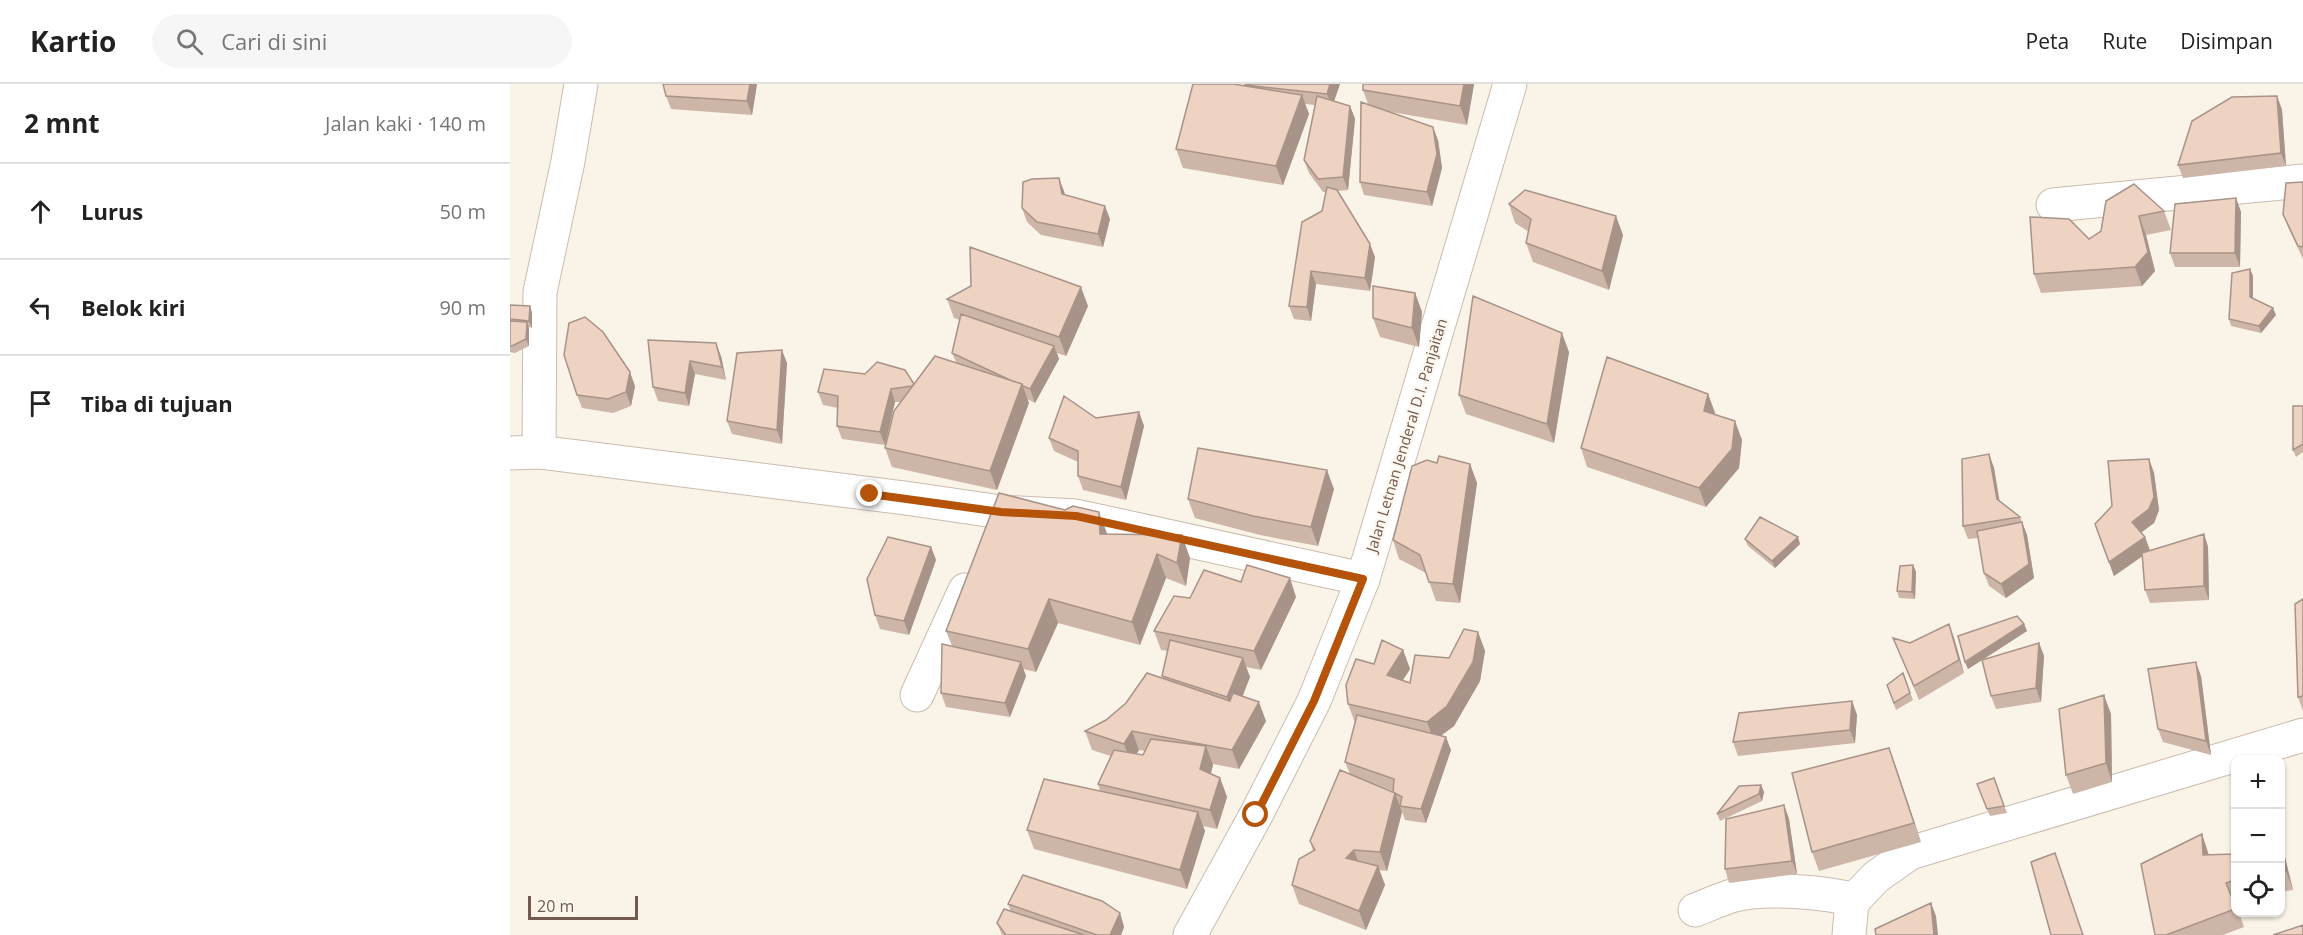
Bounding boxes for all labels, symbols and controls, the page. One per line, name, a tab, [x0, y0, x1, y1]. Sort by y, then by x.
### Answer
search box	[152, 14, 572, 68]
text: Kartio	[30, 22, 116, 60]
icon: search	[173, 25, 206, 58]
text: Cari di sini	[221, 26, 327, 56]
text: Peta	[2026, 27, 2069, 55]
text: Rute	[2102, 27, 2147, 55]
text: Disimpan	[2180, 27, 2273, 55]
text: 2 mnt	[24, 105, 100, 141]
text: Jalan kaki · 140 m	[325, 110, 486, 137]
icon: ahead	[24, 195, 57, 228]
text: Lurus	[81, 196, 143, 226]
text: 50 m	[439, 198, 486, 225]
icon: left	[24, 291, 57, 324]
text: Belok kiri	[81, 292, 186, 322]
text: 90 m	[439, 294, 486, 321]
street label: Jalan Letnan Jenderal D.I. Panjaitan	[1360, 316, 1451, 556]
icon: arrive	[24, 387, 57, 420]
text: Tiba di tujuan	[81, 388, 233, 418]
route end	[856, 480, 882, 506]
map controls	[2231, 755, 2285, 917]
button: +	[2231, 755, 2285, 809]
route start	[1242, 801, 1268, 827]
button: −	[2231, 809, 2285, 863]
button: locate	[2231, 863, 2285, 917]
scale bar	[528, 893, 638, 920]
text: 20 m	[537, 895, 574, 917]

